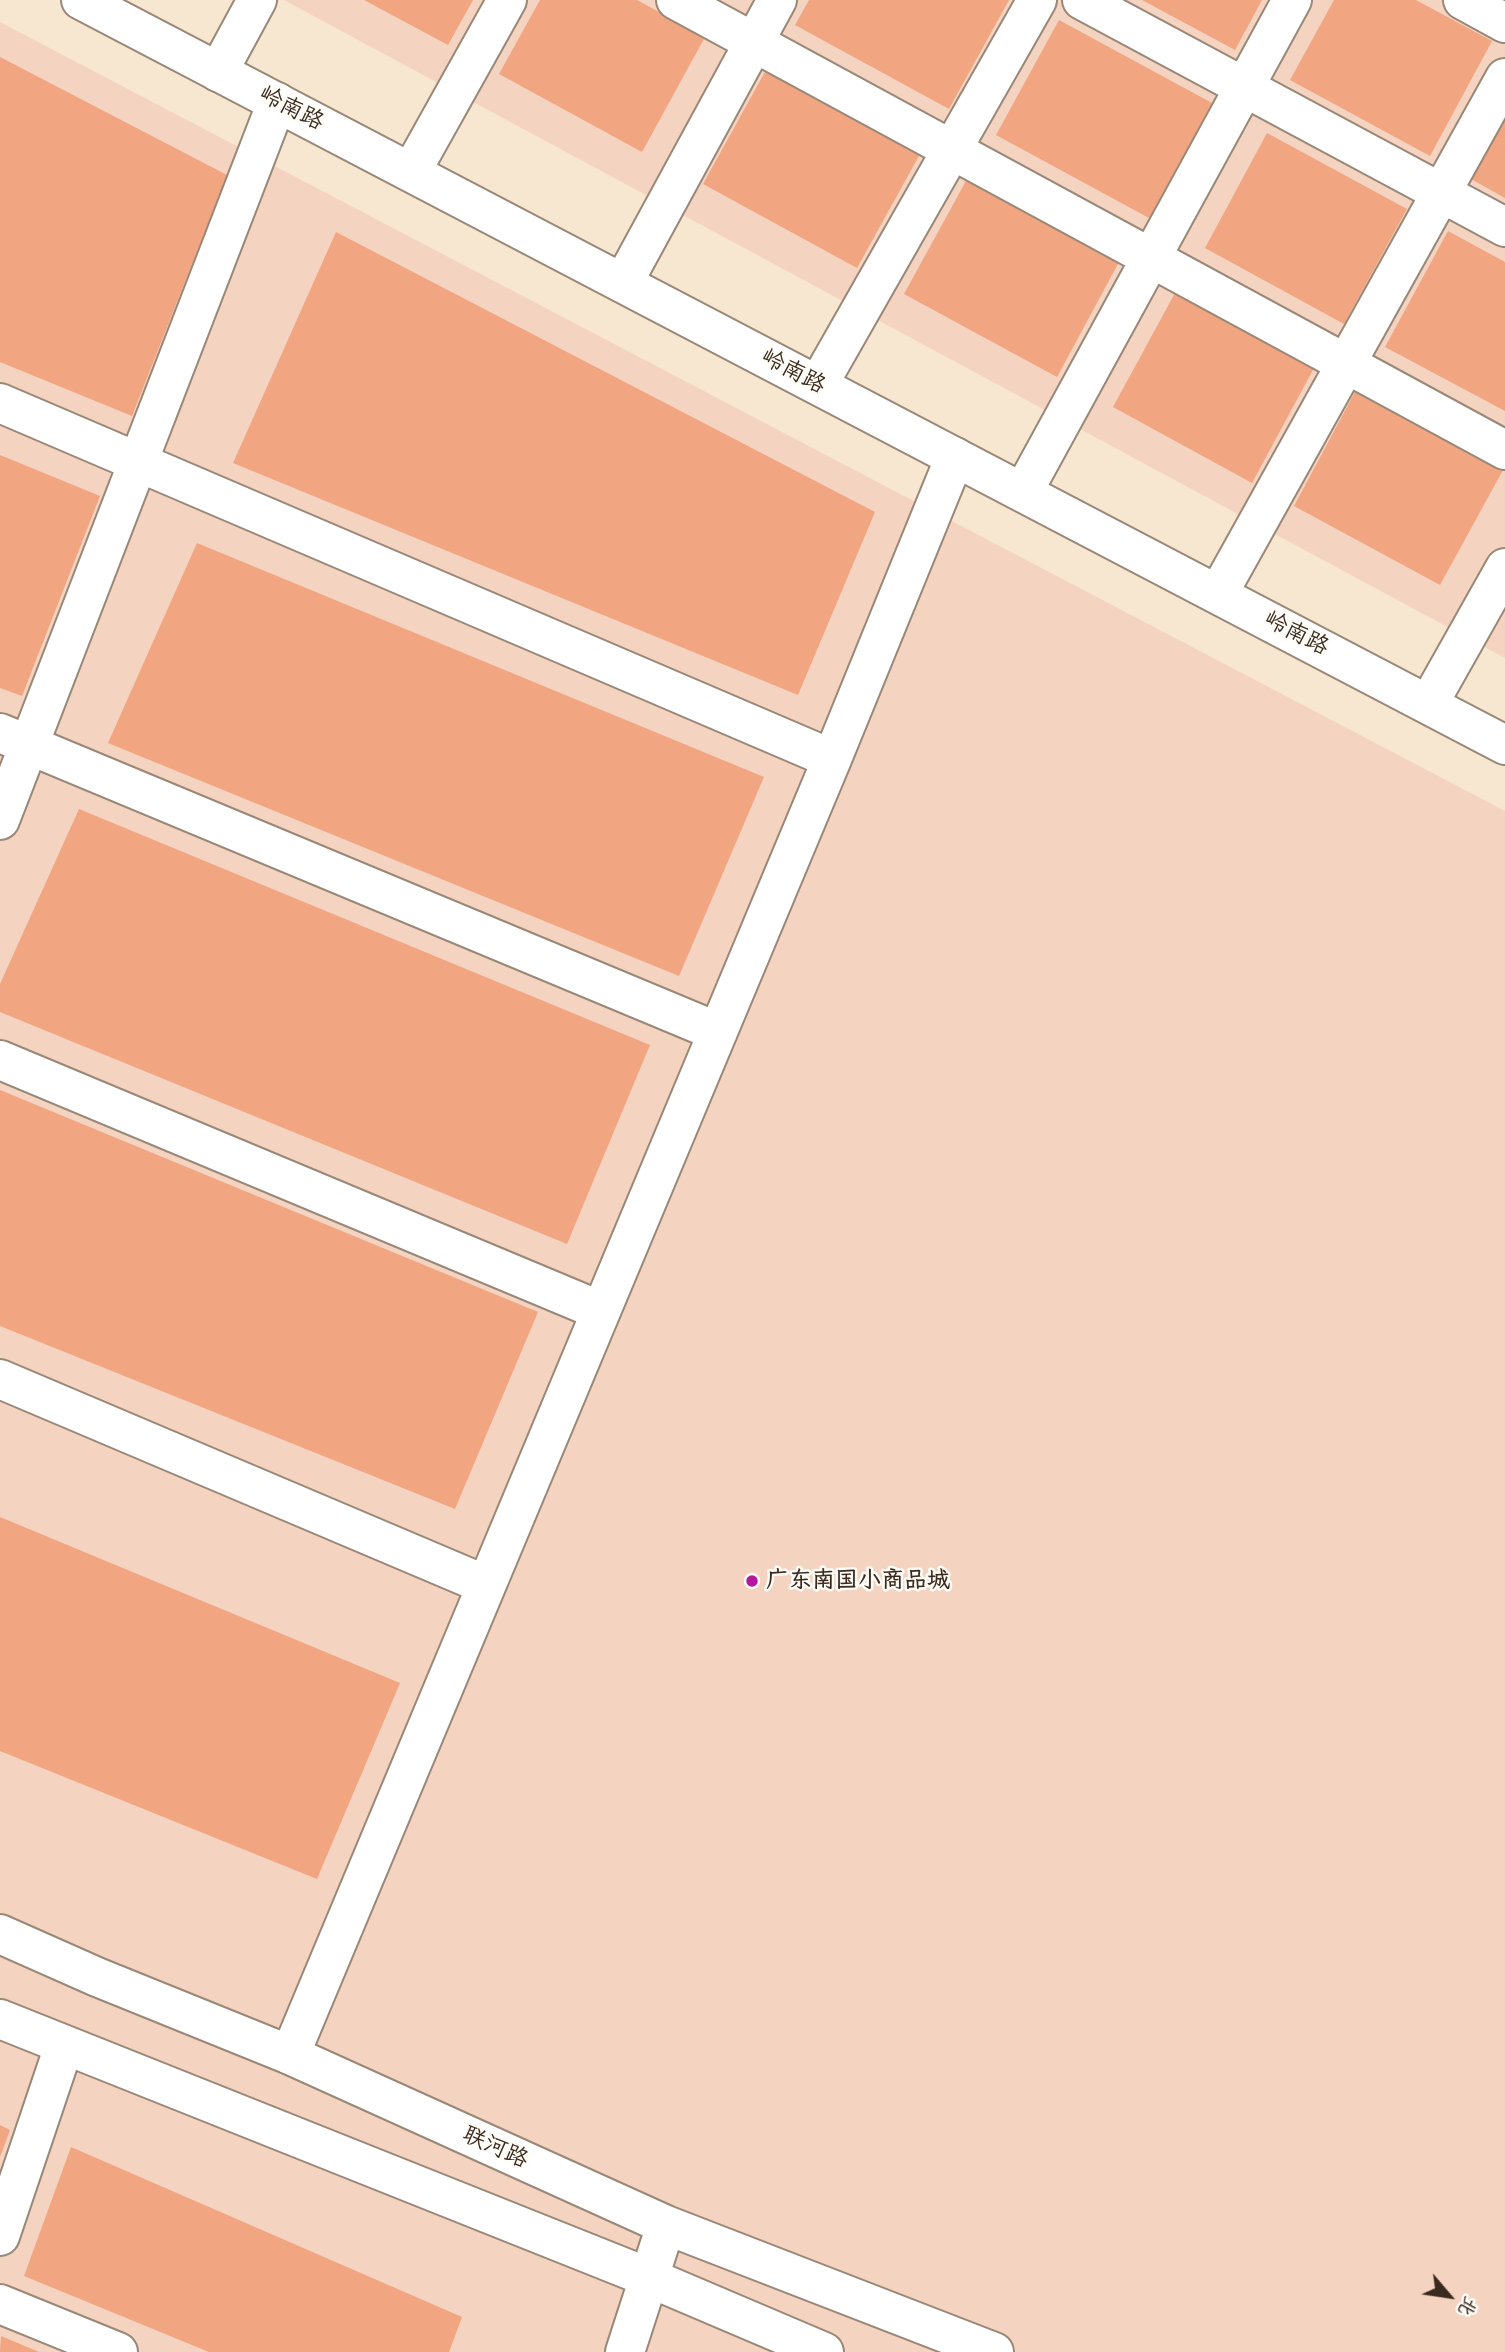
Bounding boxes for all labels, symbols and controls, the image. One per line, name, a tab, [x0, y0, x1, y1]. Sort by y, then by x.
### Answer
street label: 岭南路	[254, 81, 328, 137]
street label: 岭南路	[756, 344, 830, 400]
street label: 岭南路	[1259, 606, 1333, 662]
place label: 广东南国小商品城	[766, 1567, 950, 1595]
marker: 广东南国小商品城	[744, 1573, 760, 1589]
street label: 联河路	[458, 2121, 532, 2175]
north arrow	[1414, 2261, 1484, 2331]
text: 北	[1449, 2290, 1487, 2323]

